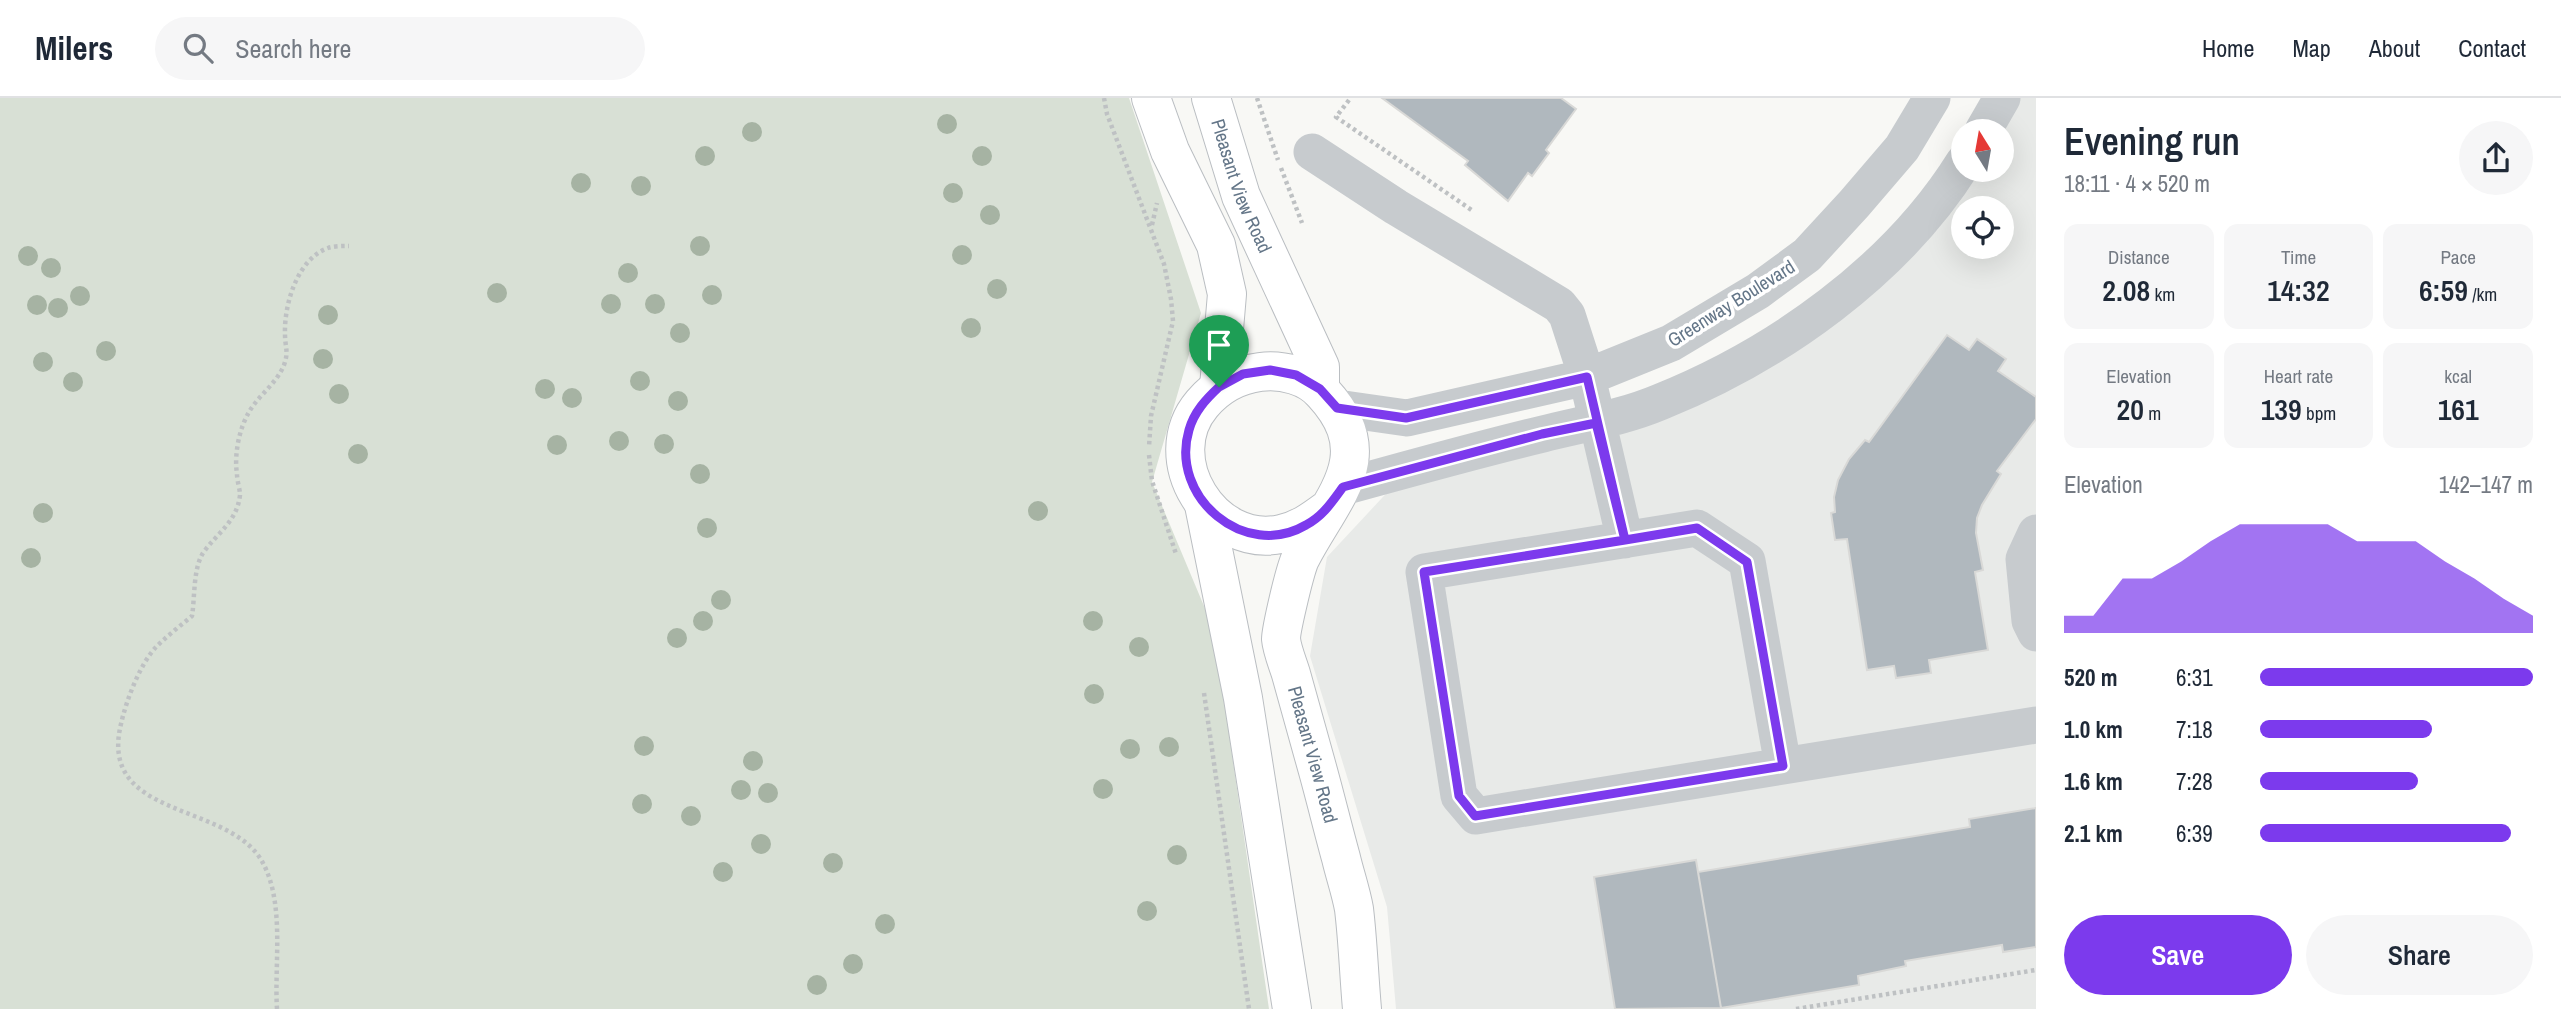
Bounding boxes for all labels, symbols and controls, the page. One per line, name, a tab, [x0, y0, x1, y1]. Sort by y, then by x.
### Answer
search box	[155, 17, 645, 80]
text: Milers	[35, 26, 113, 70]
icon: search	[179, 29, 217, 67]
text: Search here	[235, 31, 351, 66]
text: Home	[2202, 32, 2254, 64]
text: Map	[2292, 32, 2331, 64]
text: About	[2369, 32, 2420, 64]
text: Contact	[2458, 32, 2526, 64]
street label: Pleasant View Road	[1205, 116, 1278, 257]
text: Evening run	[2064, 116, 2240, 167]
north arrow	[1951, 119, 2014, 182]
map controls	[1951, 119, 2014, 259]
button: share	[2459, 121, 2533, 195]
text: 18:11 · 4 × 520 m	[2064, 168, 2210, 199]
button: locate	[1951, 196, 2014, 259]
text: Distance	[2108, 244, 2170, 270]
text: Time	[2281, 244, 2316, 270]
text: Pace	[2440, 244, 2476, 270]
street label: Greenway Boulevard	[1662, 253, 1800, 353]
text: 2.08	[2102, 270, 2150, 310]
text: 14:32	[2267, 270, 2330, 310]
text: 6:59	[2419, 270, 2468, 310]
text: km	[2150, 281, 2175, 307]
text: /km	[2468, 281, 2497, 307]
pin	[1189, 315, 1249, 387]
icon: arrive	[1200, 326, 1238, 364]
text: Elevation	[2106, 363, 2171, 389]
text: Heart rate	[2264, 363, 2333, 389]
text: kcal	[2444, 363, 2472, 389]
text: 20	[2116, 389, 2144, 429]
text: 139	[2261, 389, 2302, 429]
text: 161	[2438, 389, 2479, 429]
text: m	[2144, 400, 2161, 426]
text: bpm	[2302, 400, 2336, 426]
text: Elevation	[2064, 469, 2143, 500]
text: 142–147 m	[2439, 469, 2533, 500]
text: 520 m	[2064, 662, 2117, 693]
text: 6:31	[2176, 662, 2213, 693]
street label: Pleasant View Road	[1282, 683, 1344, 826]
text: 1.0 km	[2064, 714, 2123, 745]
text: 7:18	[2176, 714, 2213, 745]
text: 1.6 km	[2064, 766, 2123, 797]
text: 7:28	[2176, 766, 2213, 797]
text: 2.1 km	[2064, 818, 2123, 849]
text: 6:39	[2176, 818, 2213, 849]
button: Save	[2064, 915, 2292, 995]
button: Share	[2306, 915, 2533, 995]

